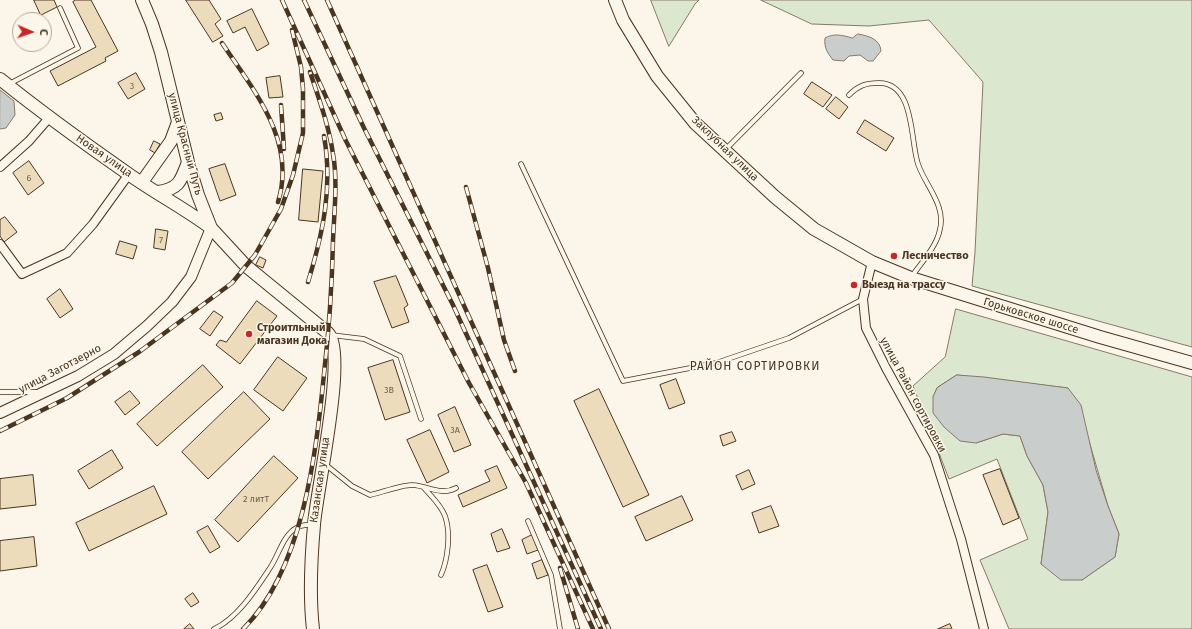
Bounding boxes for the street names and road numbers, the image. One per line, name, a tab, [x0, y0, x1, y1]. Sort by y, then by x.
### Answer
street label: улица Красный Путь	[165, 91, 205, 197]
street label: Заклубная улица	[689, 114, 761, 184]
street label: Новая улица	[73, 132, 135, 180]
street label: Горьковское шоссе	[982, 295, 1080, 337]
street label: улица Район сортировки	[877, 335, 949, 455]
street label: улица Заготзерно	[16, 342, 104, 396]
street label: Казанская улица	[307, 436, 333, 524]

